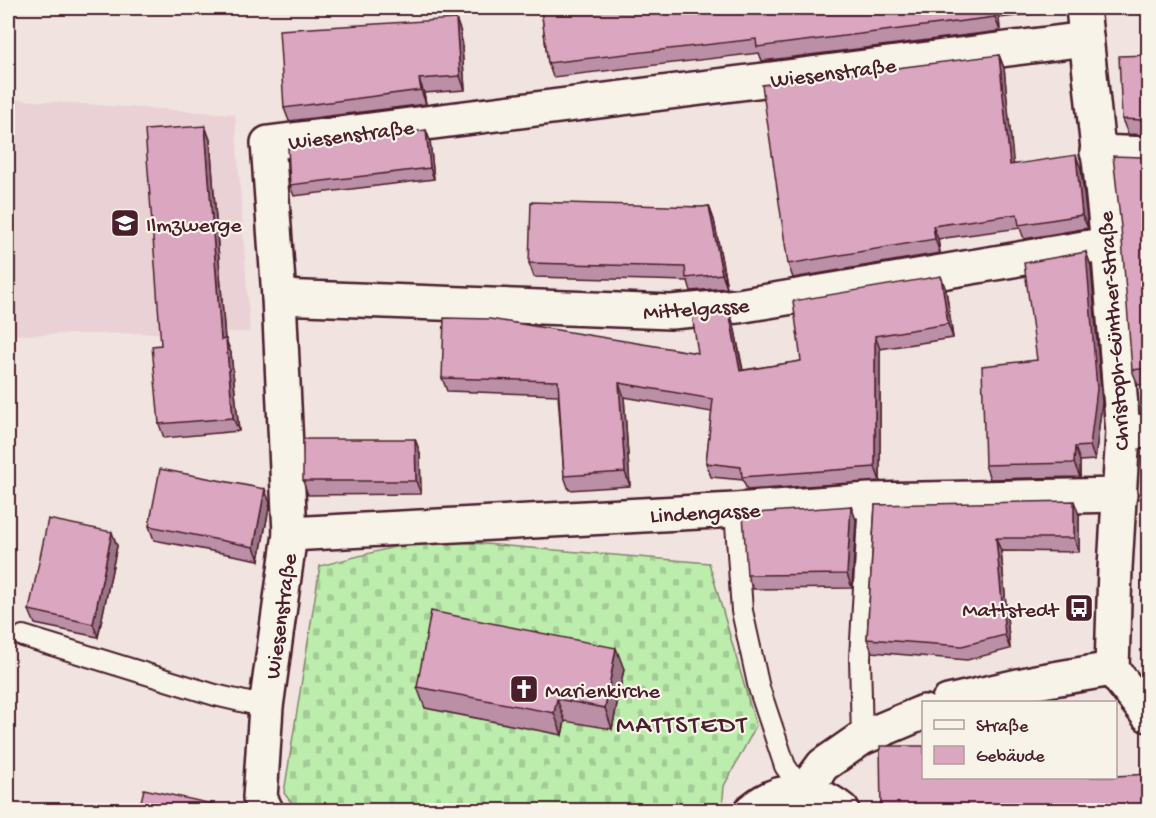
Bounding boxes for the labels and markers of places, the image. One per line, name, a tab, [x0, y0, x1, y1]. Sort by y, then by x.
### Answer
school or university icon: Ilmzwerge	[109, 207, 141, 239]
place label: Ilmzwerge	[146, 214, 242, 240]
bus stop icon: Mattstedt	[1063, 592, 1095, 624]
place label: Mattstedt	[962, 599, 1060, 625]
church icon: Marienkirche	[508, 673, 540, 705]
place label: Marienkirche	[545, 680, 661, 706]

